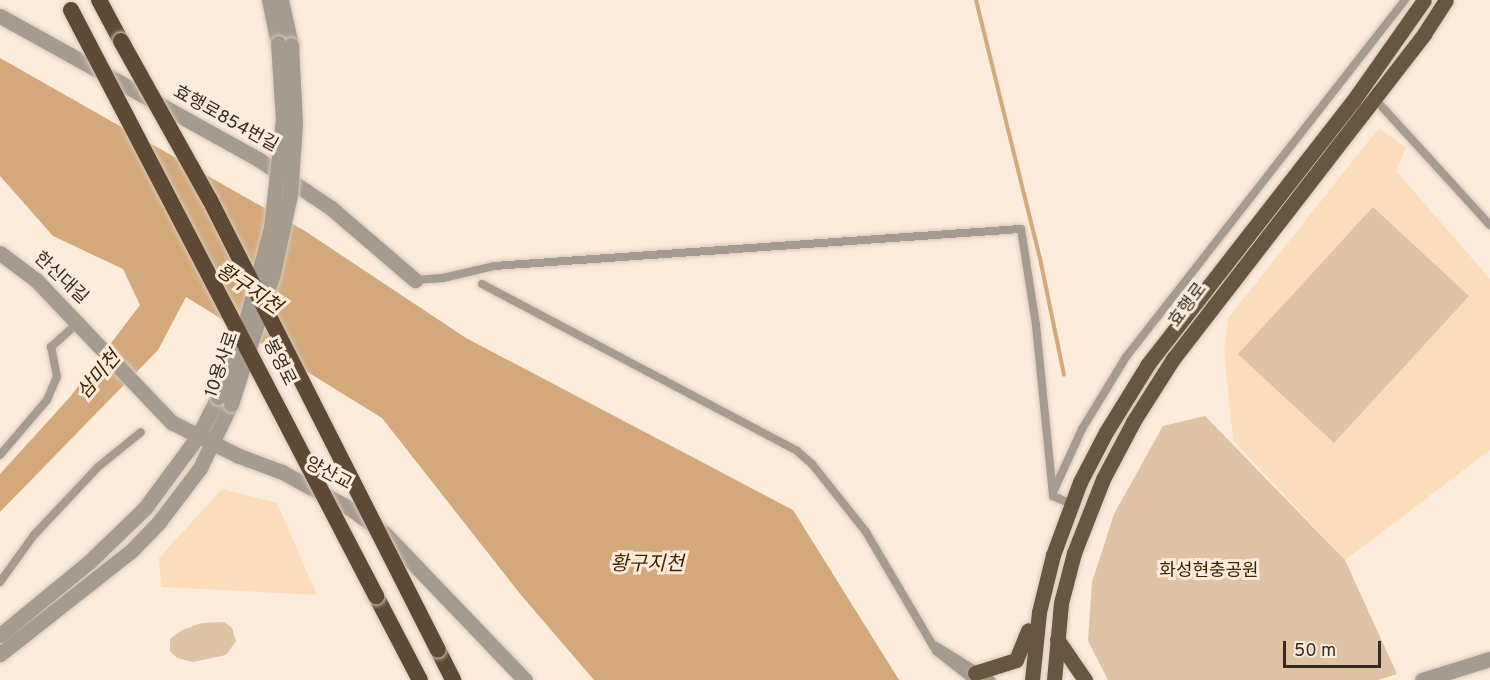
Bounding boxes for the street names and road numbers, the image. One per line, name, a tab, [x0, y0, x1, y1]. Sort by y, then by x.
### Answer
street label: 효행로854번길	[169, 82, 281, 158]
street label: 한신대길	[28, 249, 92, 309]
street label: 효행로	[1165, 280, 1213, 332]
street label: 10용사로	[202, 329, 244, 401]
street label: 봉영로	[257, 336, 299, 390]
street label: 양산교	[301, 454, 355, 496]

